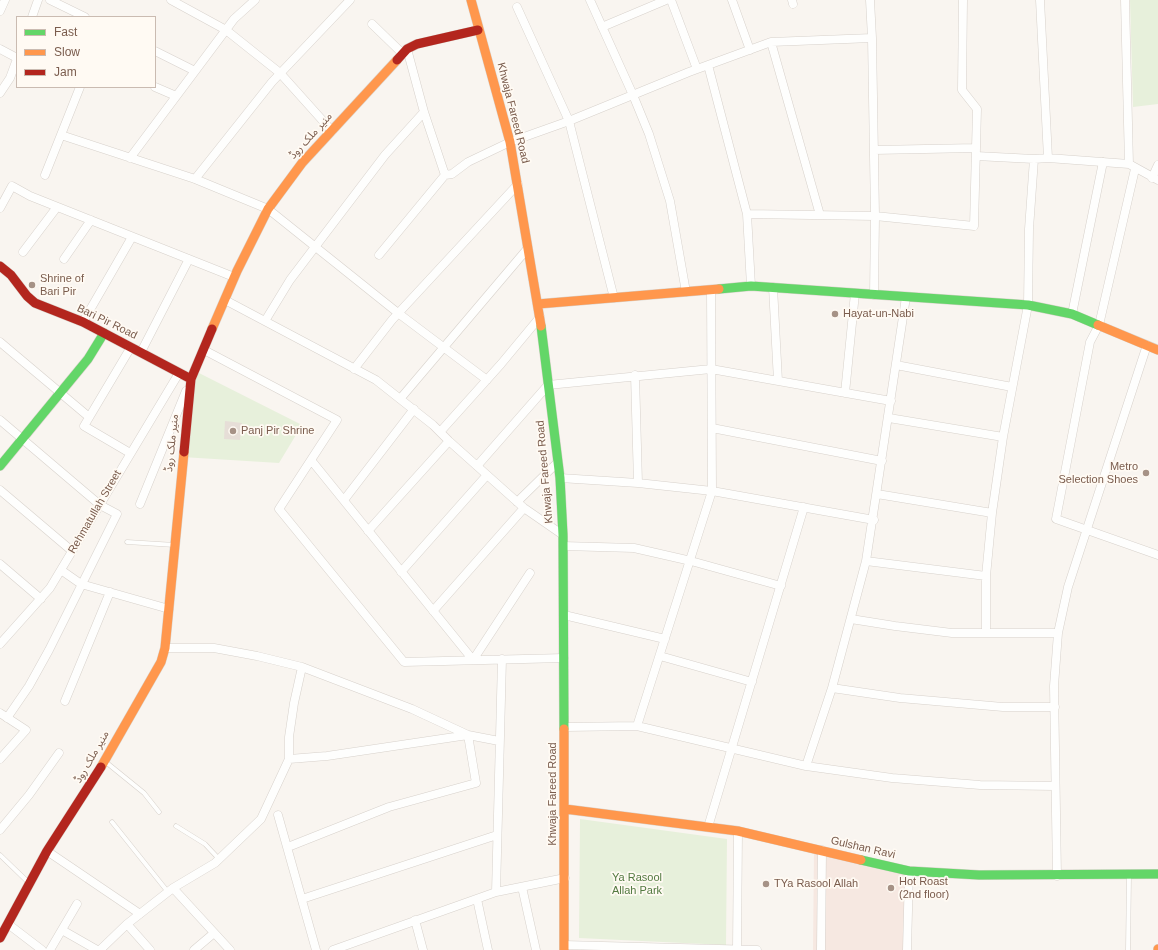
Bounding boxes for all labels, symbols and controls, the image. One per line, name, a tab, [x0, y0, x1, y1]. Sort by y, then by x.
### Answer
legend	[16, 16, 156, 88]
text: Fast	[54, 25, 77, 39]
text: Slow	[54, 45, 80, 59]
street label: Khwaja Fareed Road	[494, 61, 532, 165]
text: Jam	[54, 65, 77, 79]
street label: منیر ملک روڈ	[287, 110, 335, 162]
place label: Shrine of Bari Pir	[40, 272, 84, 298]
marker: Shrine of Bari Pir	[27, 280, 37, 290]
street label: Bari Pir Road	[75, 302, 139, 342]
place label: Hayat-un-Nabi	[843, 307, 914, 321]
marker: Hayat-un-Nabi	[830, 309, 840, 319]
street label: منیر ملک روڈ	[162, 413, 182, 473]
street label: Khwaja Fareed Road	[534, 420, 556, 524]
place label: Panj Pir Shrine	[241, 424, 314, 438]
marker: Panj Pir Shrine	[228, 426, 238, 436]
place label: Metro Selection Shoes	[1059, 460, 1138, 486]
street label: Rehmatullah Street	[66, 468, 124, 556]
marker: Metro Selection Shoes	[1141, 468, 1151, 478]
street label: منیر ملک روڈ	[72, 729, 112, 785]
street label: Khwaja Fareed Road	[546, 742, 560, 846]
street label: Gulshan Ravi	[829, 834, 897, 862]
park label: Ya Rasool Allah Park	[612, 871, 662, 897]
place label: Hot Roast (2nd floor)	[899, 875, 949, 901]
place label: TYa Rasool Allah	[774, 877, 858, 891]
marker: TYa Rasool Allah	[761, 879, 771, 889]
marker: Hot Roast (2nd floor)	[886, 883, 896, 893]

